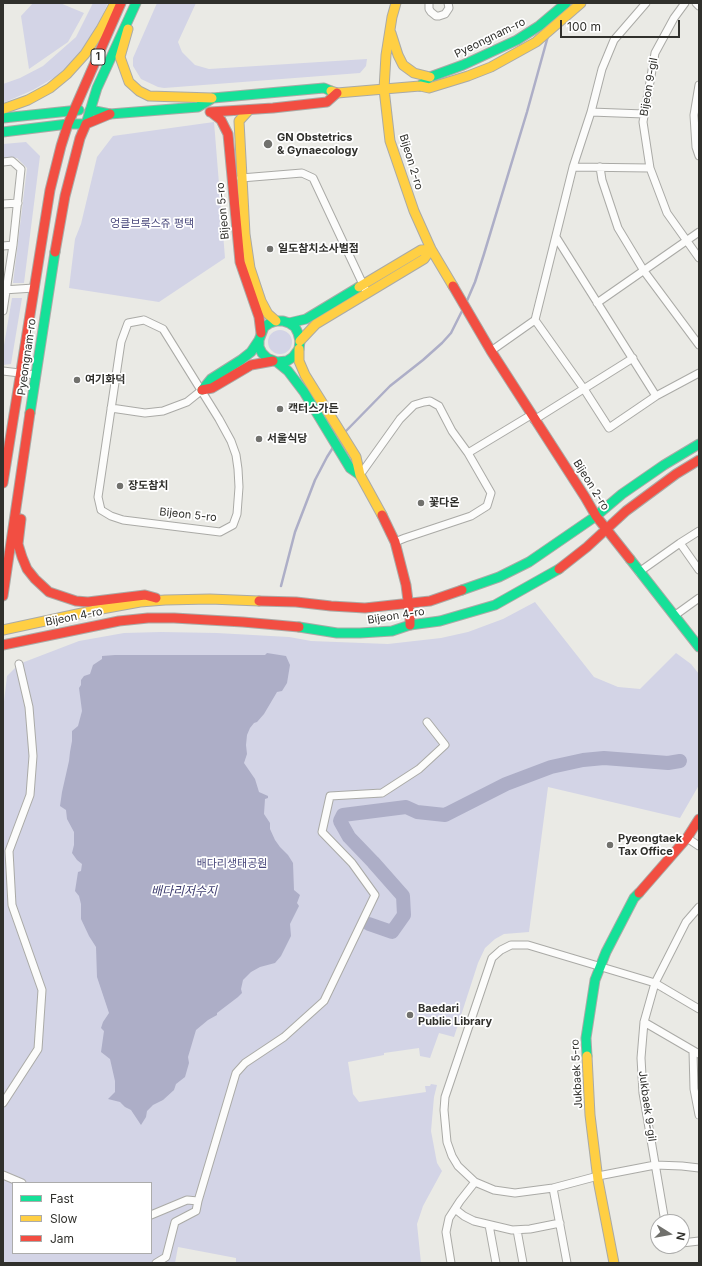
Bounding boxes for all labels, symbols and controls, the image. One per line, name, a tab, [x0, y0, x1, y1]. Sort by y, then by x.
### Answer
scale bar	[562, 12, 682, 38]
street label: Pyeongnam-ro	[452, 15, 528, 61]
text: 100 m	[567, 19, 601, 34]
road number: 1	[91, 49, 105, 65]
street label: Bijeon 9-gil	[637, 57, 661, 117]
place label: GN Obstetrics & Gynaecology	[277, 131, 358, 157]
street label: Bijeon 2-ro	[396, 133, 426, 191]
marker: GN Obstetrics & Gynaecology	[262, 138, 274, 150]
street label: Bijeon 5-ro	[214, 182, 232, 240]
park label: 엉클브룩스쥬 평택	[110, 217, 194, 231]
place label: 일도참치소사벌점	[278, 242, 359, 256]
marker: 일도참치소사벌점	[265, 244, 275, 254]
street label: Pyeongnam-ro	[15, 318, 39, 396]
place label: 여기화덕	[85, 373, 125, 387]
marker: 여기화덕	[72, 375, 82, 385]
place label: 캑터스가든	[288, 402, 339, 416]
marker: 캑터스가든	[275, 404, 285, 414]
place label: 서울식당	[267, 432, 307, 446]
marker: 서울식당	[254, 434, 264, 444]
street label: Bijeon 2-ro	[570, 457, 612, 513]
place label: 장도참치	[128, 479, 168, 493]
marker: 장도참치	[115, 481, 125, 491]
place label: 꽃다온	[429, 496, 459, 510]
marker: 꽃다온	[416, 498, 426, 508]
street label: Bijeon 5-ro	[159, 505, 217, 525]
street label: Bijeon 4-ro	[44, 605, 104, 629]
street label: Bijeon 4-ro	[366, 605, 426, 627]
place label: Pyeongtaek Tax Office	[618, 832, 682, 858]
marker: Pyeongtaek Tax Office	[605, 840, 615, 850]
park label: 배다리생태공원	[197, 857, 267, 871]
water label: 배다리저수지	[151, 884, 217, 898]
place label: Baedari Public Library	[418, 1002, 492, 1028]
marker: Baedari Public Library	[405, 1010, 415, 1020]
street label: Jukbaek 5-ro	[569, 1039, 585, 1109]
street label: Jukbaek 9-gil	[636, 1070, 658, 1142]
legend	[12, 1182, 152, 1254]
text: Fast	[50, 1191, 74, 1206]
text: Slow	[50, 1211, 77, 1226]
north arrow	[650, 1214, 690, 1254]
text: Jam	[50, 1231, 74, 1246]
text: N	[673, 1231, 688, 1242]

